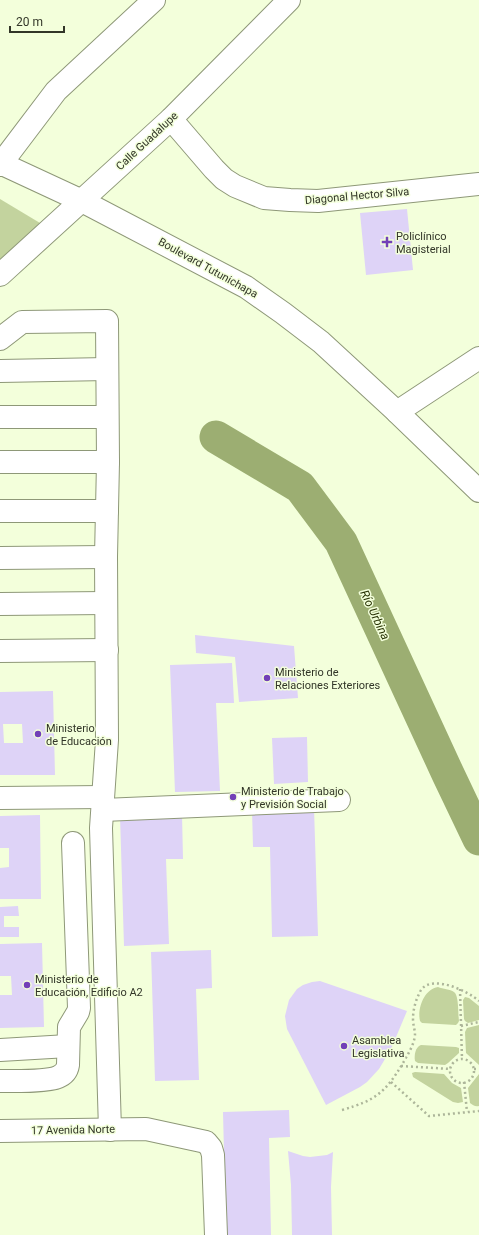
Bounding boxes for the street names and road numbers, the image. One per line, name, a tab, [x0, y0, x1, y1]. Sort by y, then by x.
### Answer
street label: Calle Guadalupe	[113, 109, 181, 173]
street label: Diagonal Hector Silva	[304, 185, 410, 207]
street label: Boulevard Tutunichapa	[156, 235, 260, 301]
street label: 17 Avenida Norte	[31, 1123, 115, 1137]

